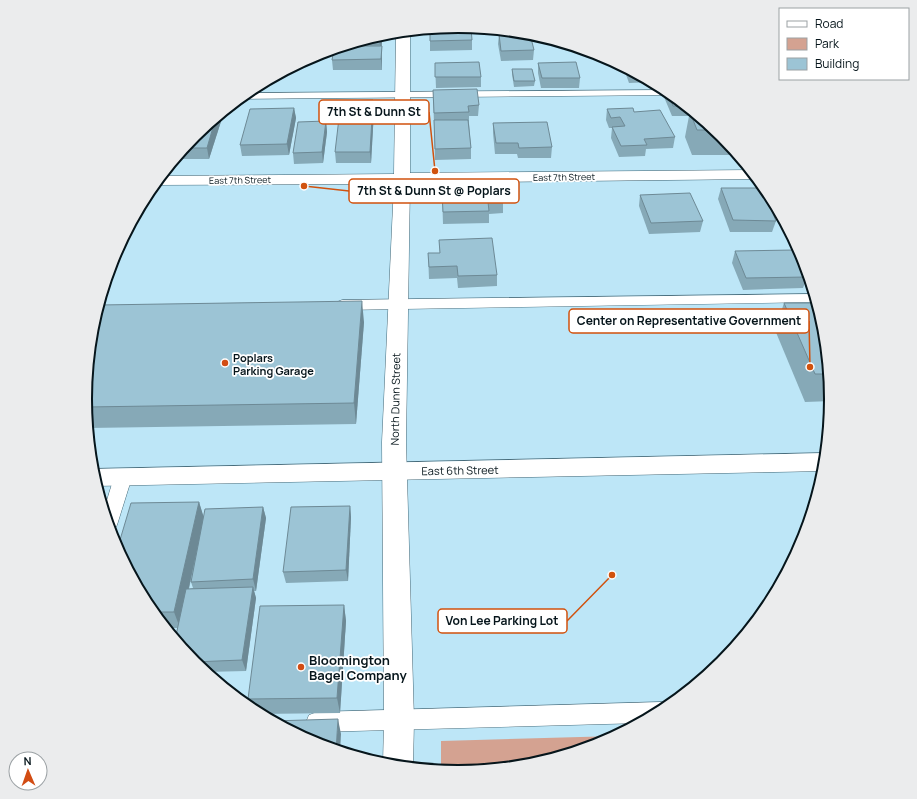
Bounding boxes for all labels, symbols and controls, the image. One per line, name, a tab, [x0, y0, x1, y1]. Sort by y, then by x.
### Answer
legend	[779, 8, 909, 80]
text: Road	[815, 15, 843, 32]
text: Park	[815, 35, 840, 52]
text: Building	[815, 55, 859, 72]
callout: 7th St & Dunn St	[319, 100, 429, 124]
text: 7th St & Dunn St	[327, 103, 421, 120]
street label: East 7th Street	[533, 170, 595, 184]
street label: East 7th Street	[209, 173, 271, 187]
callout: 7th St & Dunn St @ Poplars	[349, 179, 519, 203]
text: 7th St & Dunn St @ Poplars	[357, 182, 511, 199]
callout: Center on Representative Government	[569, 309, 809, 333]
text: Center on Representative Government	[577, 312, 801, 329]
place label: Poplars Parking Garage	[233, 350, 314, 378]
street label: North Dunn Street	[387, 353, 403, 445]
marker: Poplars Parking Garage	[220, 358, 230, 368]
street label: East 6th Street	[421, 462, 499, 478]
callout: Von Lee Parking Lot	[438, 609, 567, 633]
text: Von Lee Parking Lot	[446, 612, 558, 629]
place label: Bloomington Bagel Company	[309, 651, 407, 684]
marker: Bloomington Bagel Company	[296, 662, 306, 672]
north arrow	[8, 751, 48, 791]
text: N	[23, 753, 32, 768]

